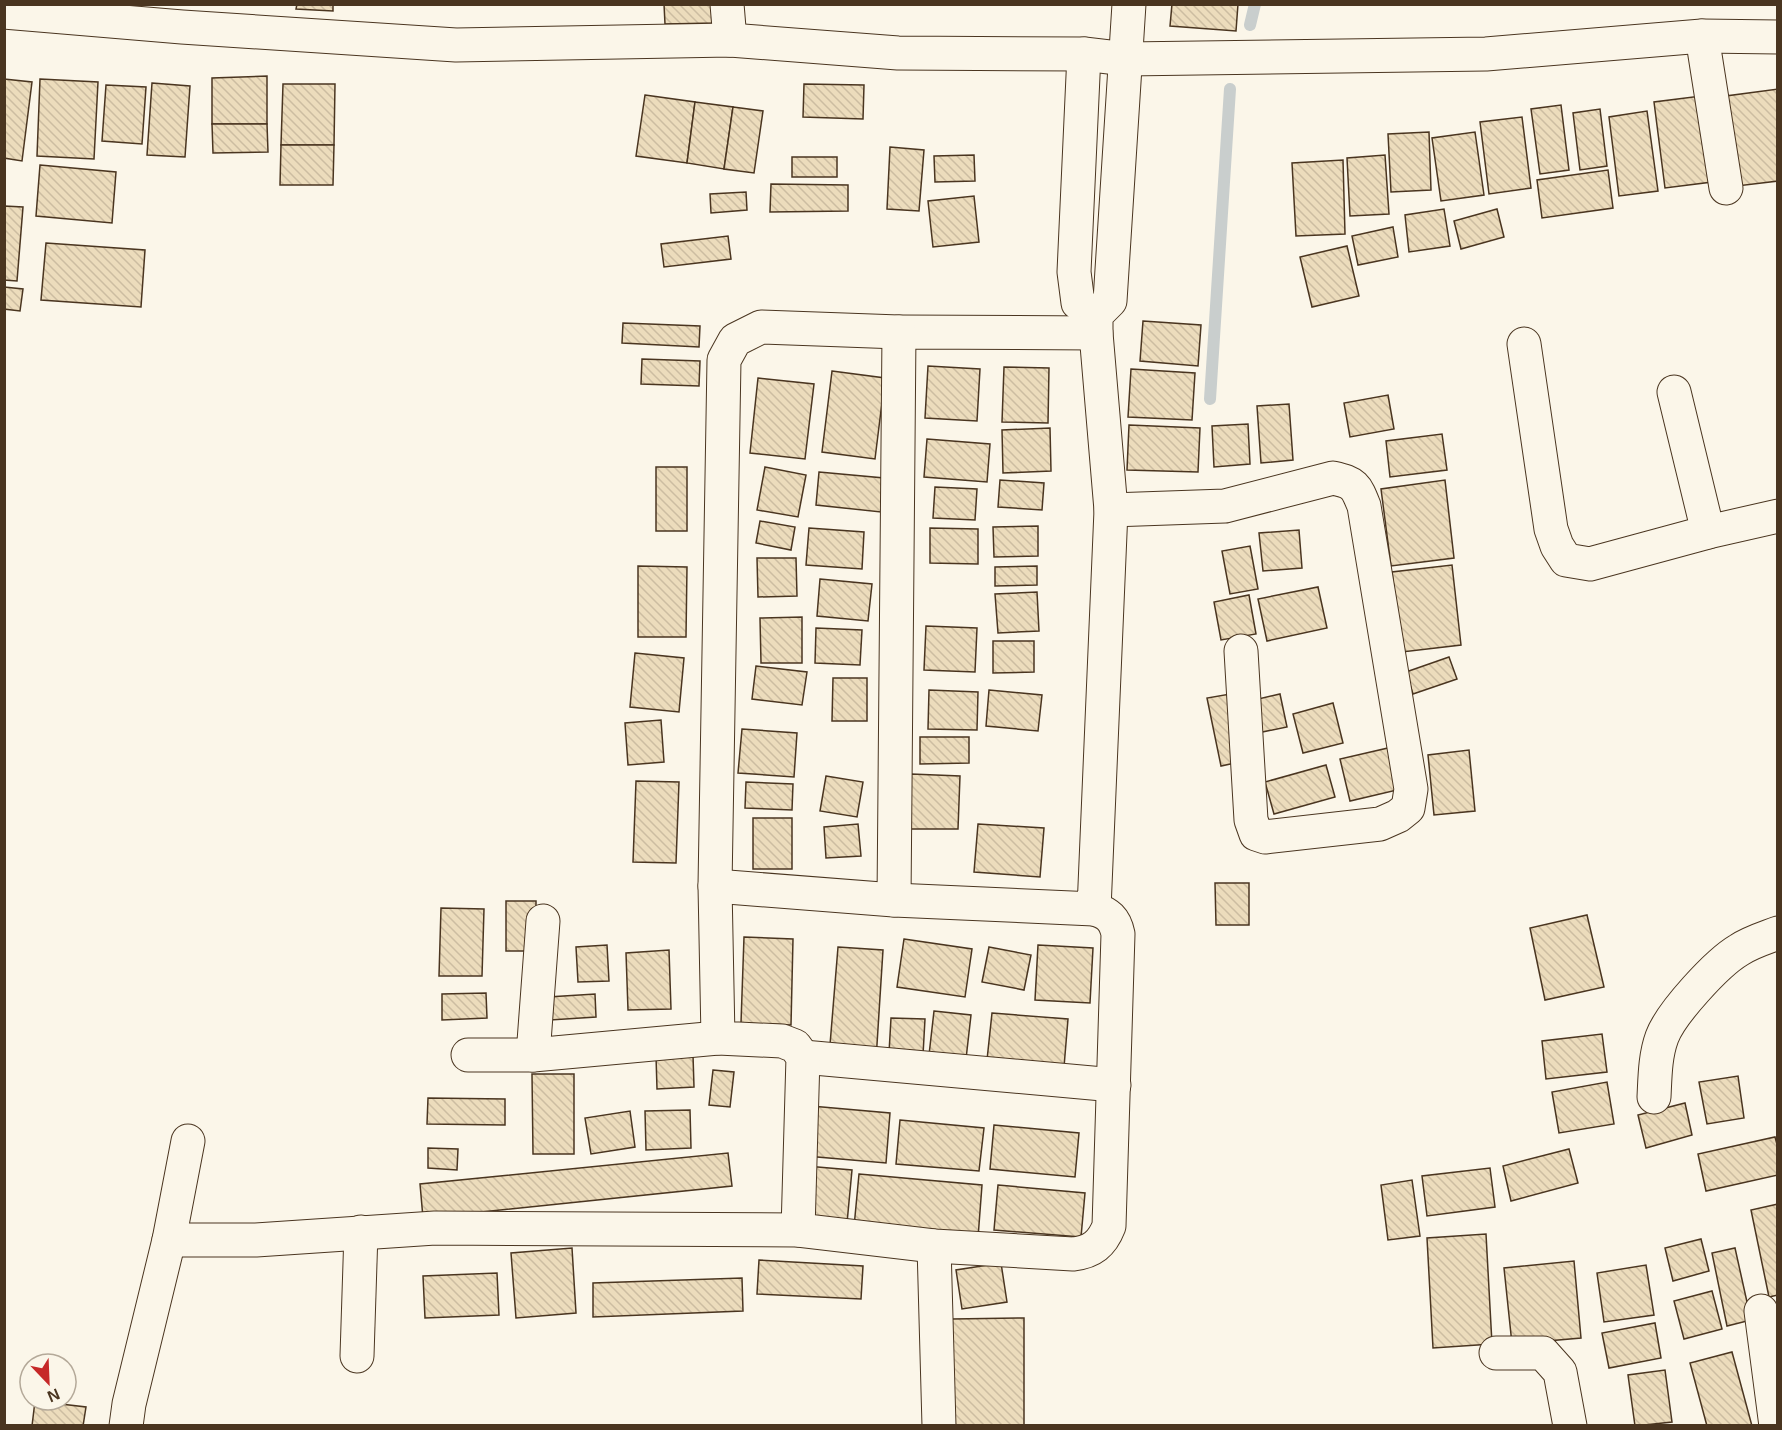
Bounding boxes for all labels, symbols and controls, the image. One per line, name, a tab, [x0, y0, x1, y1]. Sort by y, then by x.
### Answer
north arrow	[18, 1352, 78, 1412]
text: N	[45, 1385, 62, 1405]

